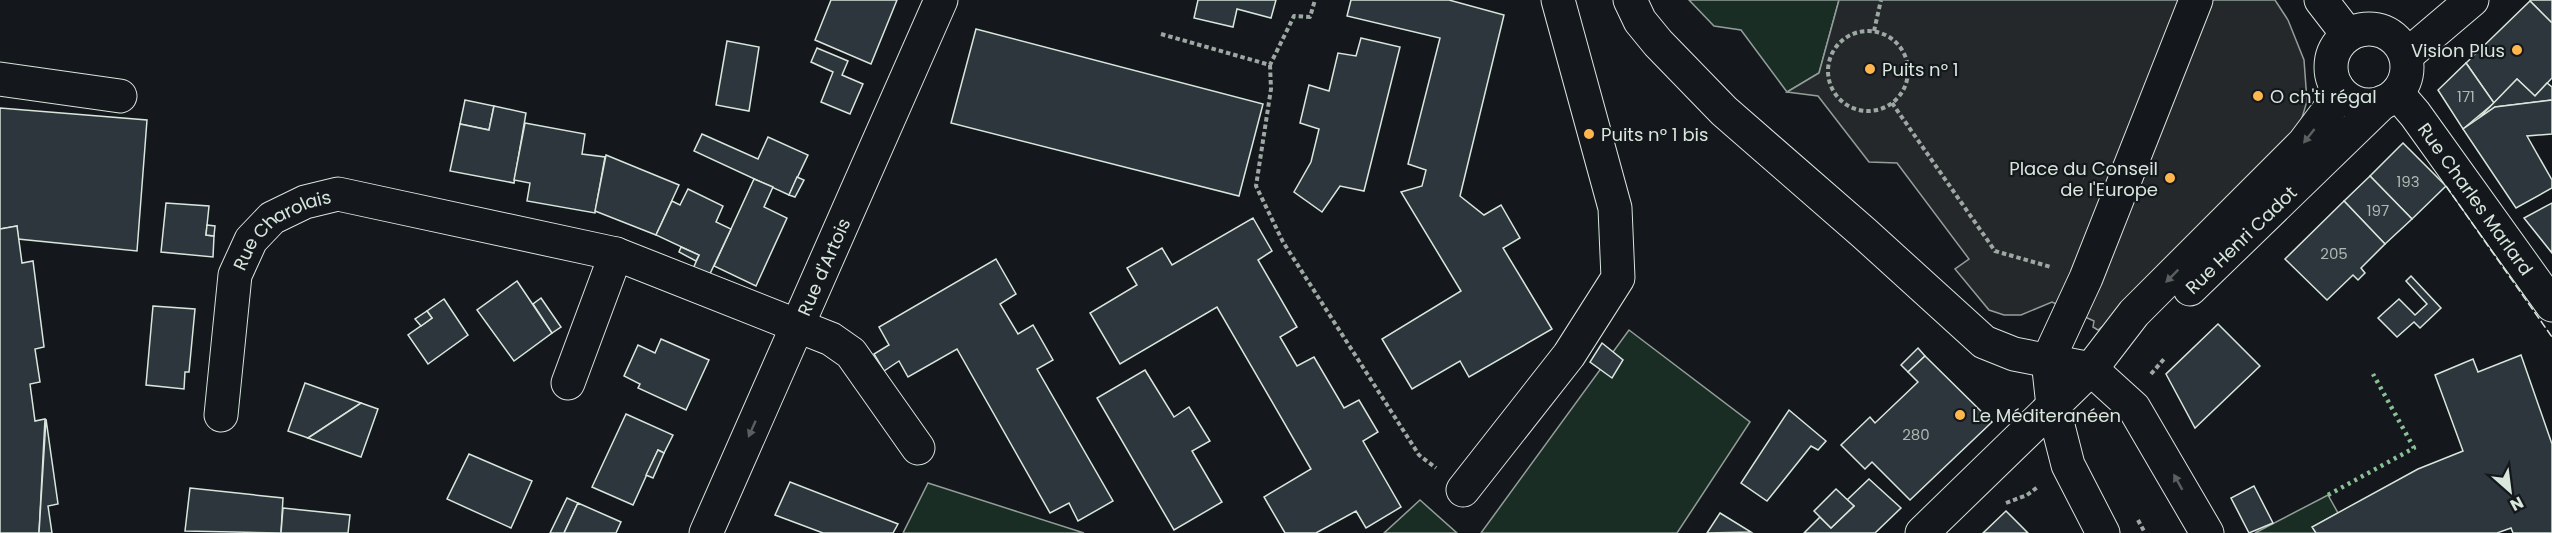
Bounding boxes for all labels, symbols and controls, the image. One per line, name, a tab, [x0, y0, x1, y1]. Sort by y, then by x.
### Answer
place label: Vision Plus	[2411, 38, 2505, 63]
marker: Vision Plus	[2510, 43, 2524, 57]
place label: Puits n° 1	[1882, 57, 1959, 82]
marker: Puits n° 1	[1863, 62, 1877, 76]
place label: O ch'ti régal	[2270, 84, 2377, 109]
house number: 171	[2457, 86, 2475, 107]
marker: O ch'ti régal	[2251, 89, 2265, 103]
street label: Rue Charles Marlard	[2412, 117, 2539, 280]
place label: Puits n° 1 bis	[1601, 122, 1708, 147]
marker: Puits n° 1 bis	[1582, 127, 1596, 141]
one-way arrow	[2303, 129, 2315, 144]
place label: Place du Conseil de l'Europe	[2009, 156, 2158, 202]
marker: Place du Conseil de l'Europe	[2163, 171, 2177, 185]
house number: 193	[2396, 171, 2420, 192]
street label: Rue Henri Cadot	[2180, 180, 2302, 300]
street label: Rue Charolais	[227, 184, 333, 274]
house number: 197	[2367, 200, 2389, 221]
street label: Rue d'Artois	[791, 214, 856, 319]
house number: 205	[2320, 243, 2348, 264]
one-way arrow	[2165, 268, 2179, 283]
place label: Le Méditeranéen	[1972, 403, 2121, 428]
marker: Le Méditeranéen	[1953, 408, 1967, 422]
one-way arrow	[747, 420, 756, 437]
house number: 280	[1902, 424, 1930, 445]
north arrow	[2480, 461, 2540, 521]
one-way arrow	[2173, 473, 2183, 490]
text: N	[2506, 491, 2528, 517]

